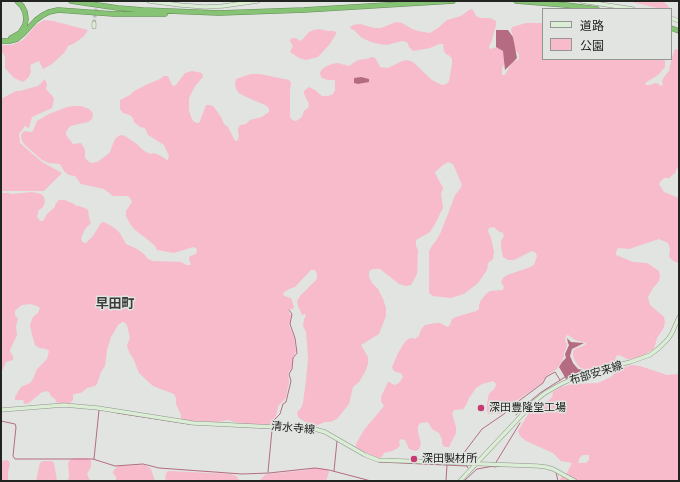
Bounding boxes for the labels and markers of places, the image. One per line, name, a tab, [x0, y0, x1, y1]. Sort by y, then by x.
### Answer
place label: 深田豊隆堂工場	[489, 401, 566, 415]
marker: 深田豊隆堂工場	[476, 403, 486, 413]
place label: 深田製材所	[422, 452, 477, 466]
marker: 深田製材所	[409, 454, 419, 464]

